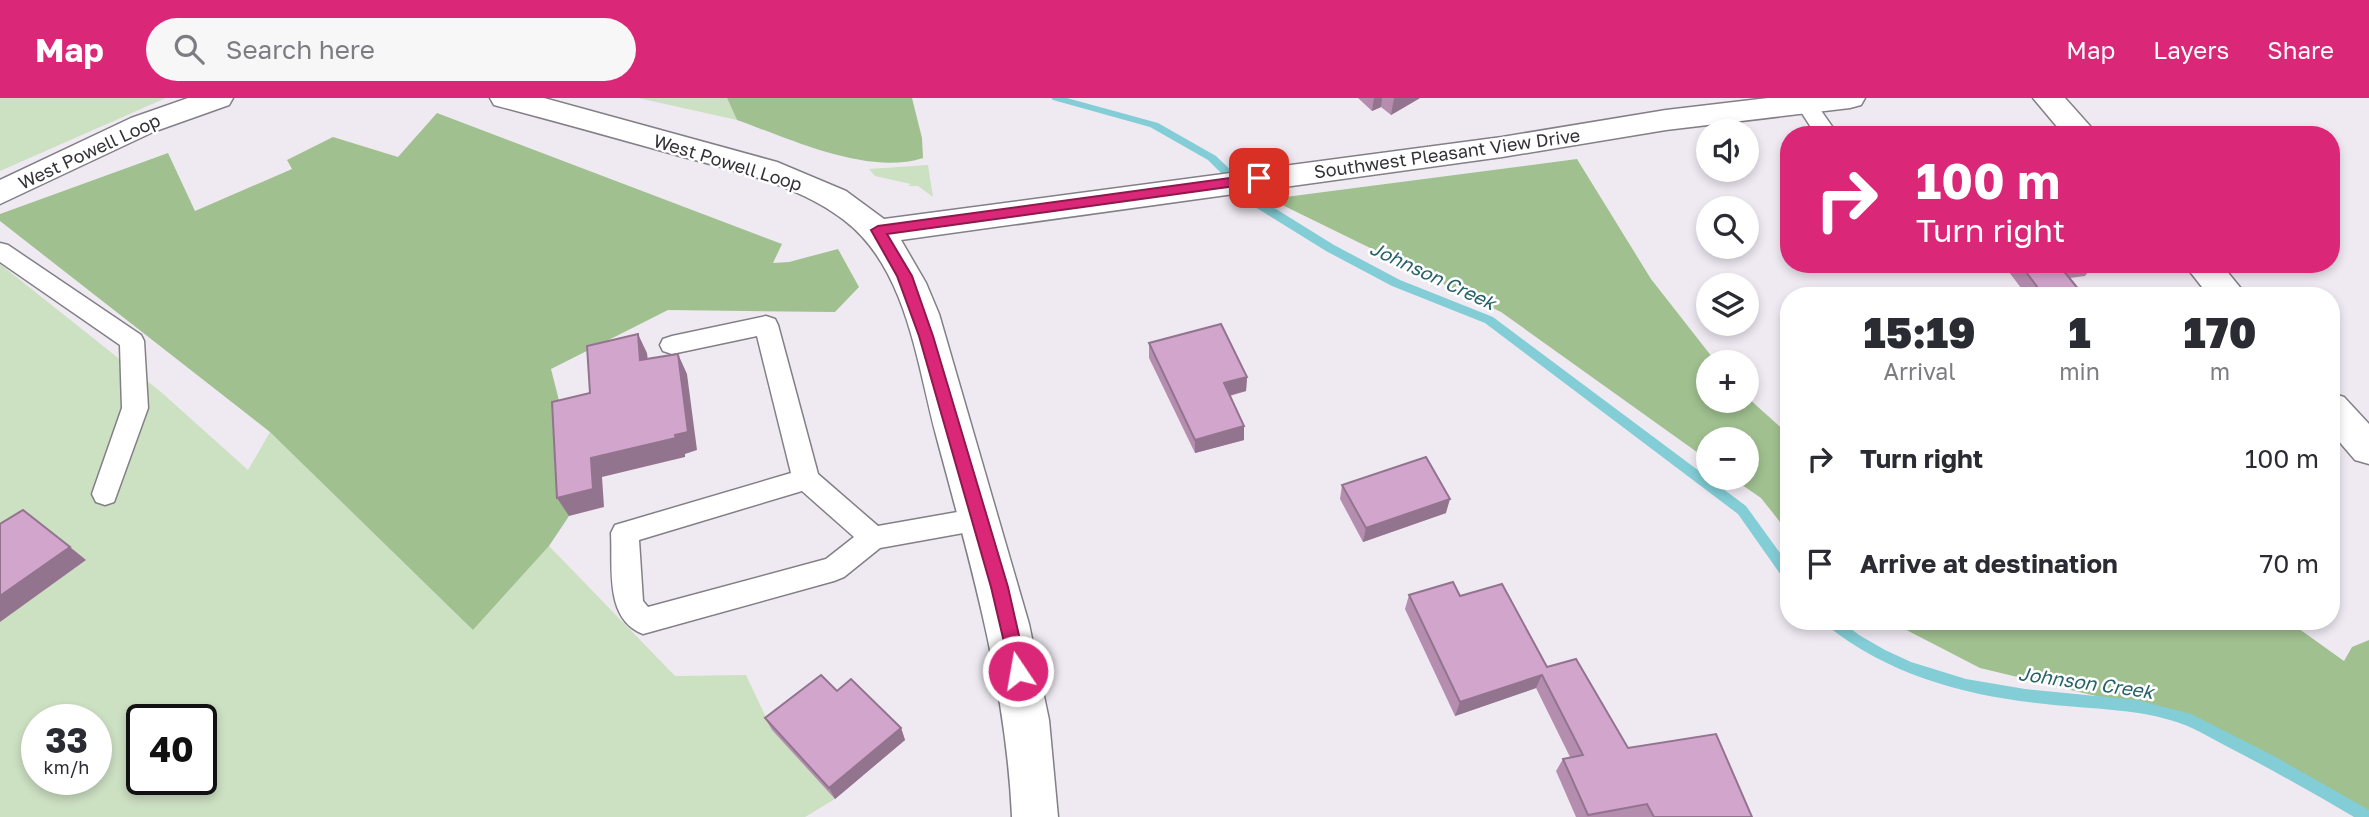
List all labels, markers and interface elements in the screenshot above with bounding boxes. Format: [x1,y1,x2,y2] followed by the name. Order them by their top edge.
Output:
[146,18,636,81] search box
[35,30,104,69] text: Map
[170,30,208,68] icon: search
[226,34,375,65] text: Search here
[2066,35,2115,64] text: Map
[2153,35,2229,64] text: Layers
[2267,35,2334,64] text: Share
[15,108,163,194] street label: West Powell Loop
[1696,119,1759,490] map controls
[1696,119,1759,182] button: sound
[1313,123,1581,183] street label: Southwest Pleasant View Drive
[651,129,805,195] street label: West Powell Loop
[1229,148,1289,208] pin
[1916,151,2060,210] text: 100 m
[1801,154,1892,245] icon: right
[1240,159,1278,197] icon: arrive
[1696,196,1759,259] button: search
[1916,211,2065,249] text: Turn right
[1366,236,1502,315] water label: Johnson Creek
[1696,273,1759,336] button: layers
[1864,307,1976,357] text: 15:19
[2068,307,2091,357] text: 1
[2183,307,2256,357] text: 170
[1696,350,1759,413] button: +
[1884,357,1956,385] text: Arrival
[2059,357,2100,385] text: min
[2210,357,2230,385] text: m
[1696,427,1759,490] button: −
[1801,440,1839,478] icon: right
[1860,443,1983,474] text: Turn right
[2245,443,2319,474] text: 100 m
[1801,545,1839,583] icon: arrive
[1860,548,2118,579] text: Arrive at destination
[2260,548,2319,579] text: 70 m
[981,634,1055,708] position arrow
[2017,661,2157,703] water label: Johnson Creek
[126,704,217,795] speed limit sign: 40
[45,719,88,761] text: 33
[44,756,89,778] text: km/h

